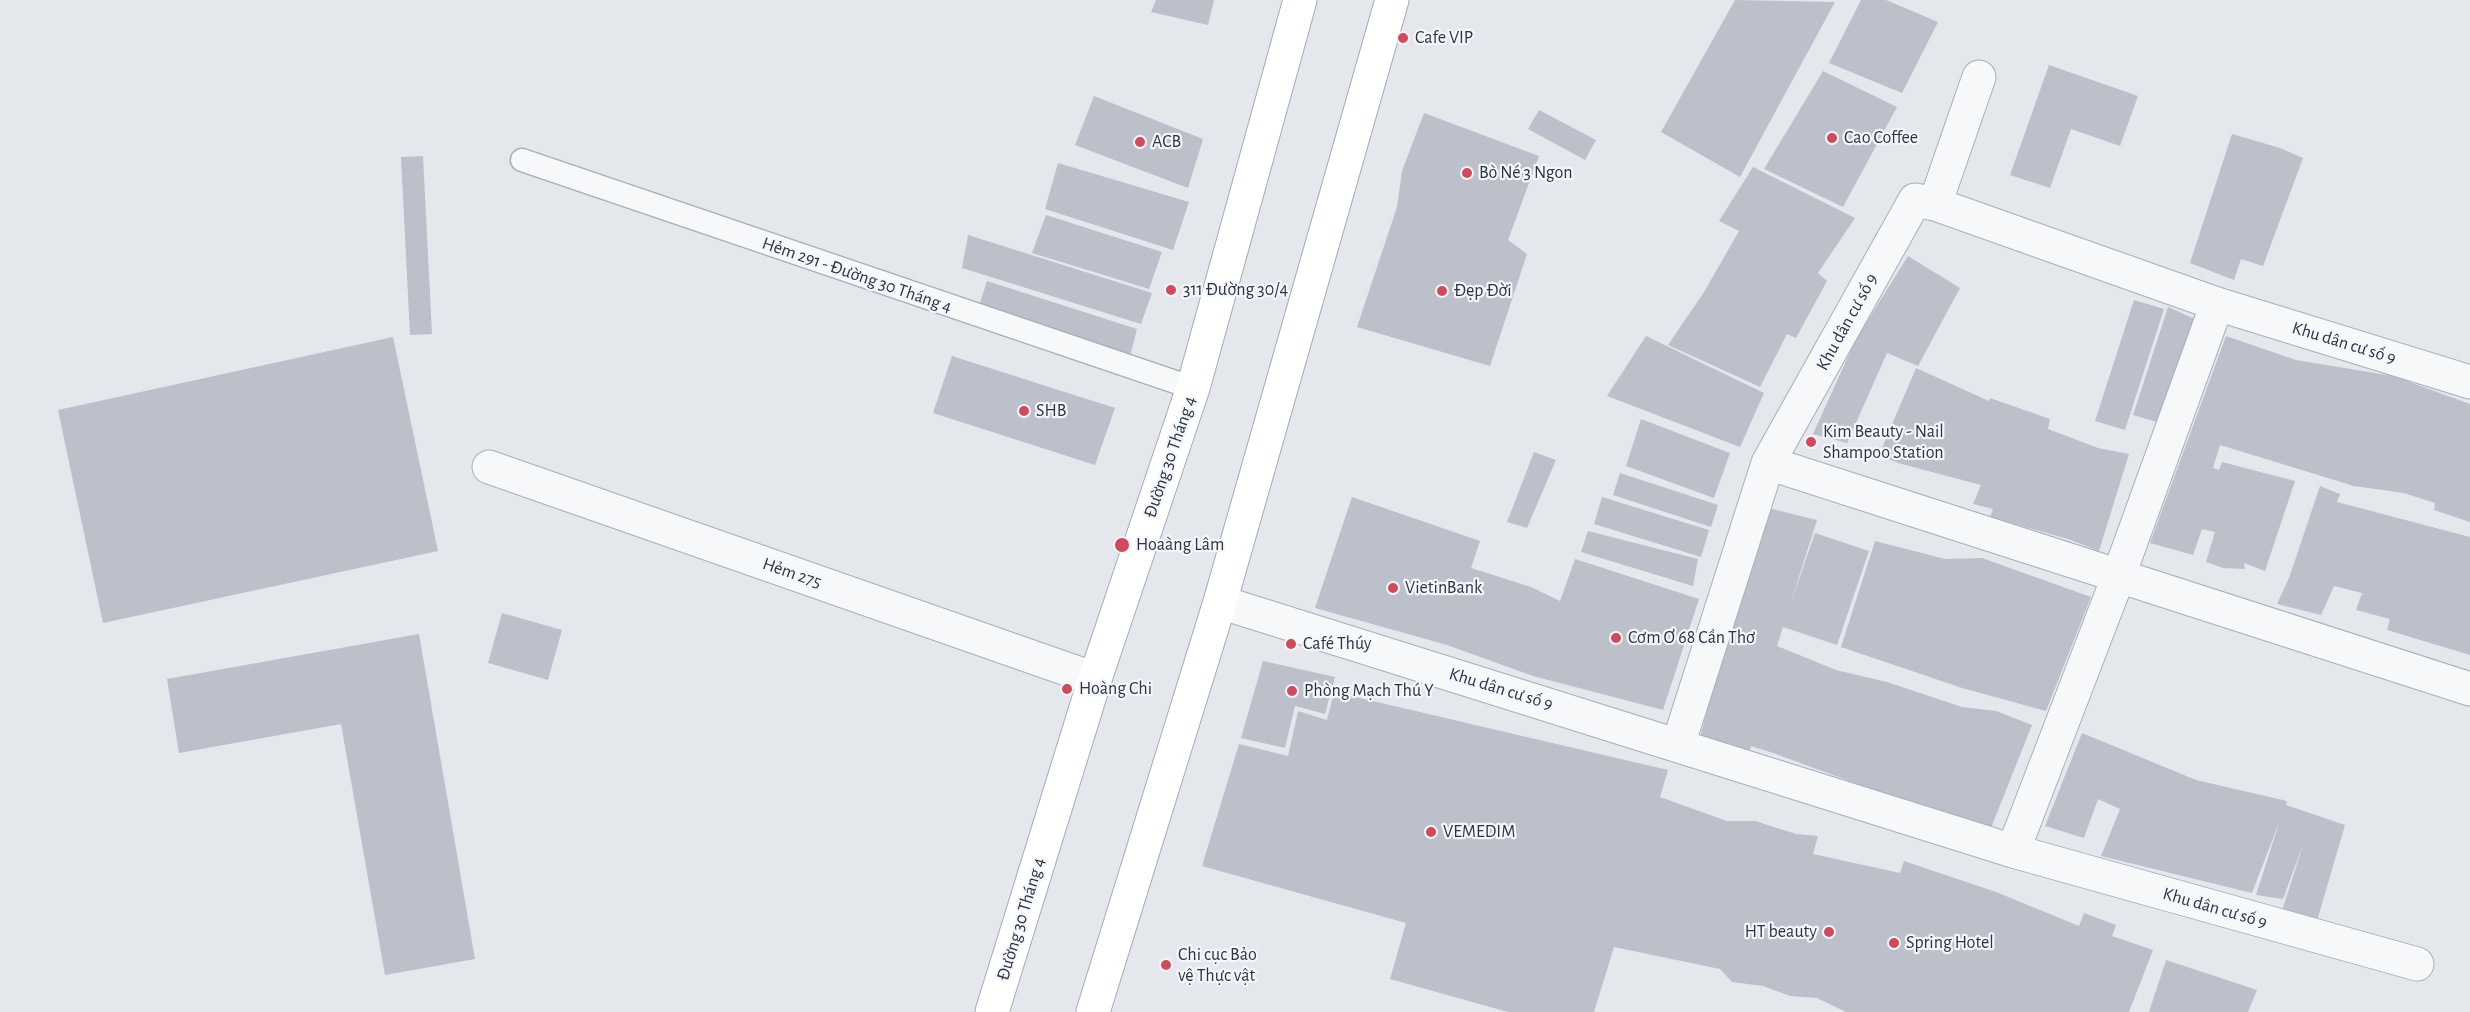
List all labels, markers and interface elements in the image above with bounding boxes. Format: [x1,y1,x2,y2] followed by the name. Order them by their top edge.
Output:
[1415,27,1473,49] place label: Cafe VIP
[1396,31,1410,45] marker: Cafe VIP
[1844,127,1918,149] place label: Cao Coffee
[1152,131,1181,153] place label: ACB
[1825,131,1839,145] marker: Cao Coffee
[1133,135,1147,149] marker: ACB
[1479,162,1572,184] place label: Bò Né 3 Ngon
[1460,166,1474,180] marker: Bò Né 3 Ngon
[759,232,955,318] street label: Hẻm 291 - Đường 30 Tháng 4
[1811,270,1883,374] street label: Khu dân cư số 9
[1183,279,1288,301] place label: 311 Đường 30/4
[1454,280,1512,302] place label: Đẹp Đời
[1164,283,1178,297] marker: 311 Đường 30/4
[1435,284,1449,298] marker: Đẹp Đời
[2289,317,2399,369] street label: Khu dân cư số 9
[1139,393,1201,521] street label: Đường 30 Tháng 4
[1036,400,1066,422] place label: SHB
[1017,404,1031,418] marker: SHB
[1823,421,1944,464] place label: Kim Beauty - Nail Shampoo Station
[1804,435,1818,449] marker: Kim Beauty - Nail Shampoo Station
[1136,534,1224,556] place label: Hoaàng Lâm
[1113,536,1131,554] marker: Hoaàng Lâm
[760,553,824,593] street label: Hẻm 275
[1405,577,1482,599] place label: VietinBank
[1386,581,1400,595] marker: VietinBank
[1628,627,1755,649] place label: Cơm Ơ 68 Cần Thơ
[1609,631,1623,645] marker: Cơm Ơ 68 Cần Thơ
[1303,633,1372,655] place label: Café Thúy
[1284,637,1298,651] marker: Café Thúy
[1446,663,1556,715] street label: Khu dân cư số 9
[1079,678,1152,700] place label: Hoàng Chi
[1304,680,1434,702] place label: Phòng Mạch Thú Y
[1060,682,1074,696] marker: Hoàng Chi
[1285,684,1299,698] marker: Phòng Mạch Thú Y
[1443,821,1515,843] place label: VEMEDIM
[1424,825,1438,839] marker: VEMEDIM
[992,855,1050,983] street label: Đường 30 Tháng 4
[2160,883,2270,933] street label: Khu dân cư số 9
[1745,921,1817,943] place label: HT beauty
[1822,925,1836,939] marker: HT beauty
[1906,932,1994,954] place label: Spring Hotel
[1887,936,1901,950] marker: Spring Hotel
[1178,944,1257,986] place label: Chi cục Bảo vệ Thực vật
[1159,958,1173,972] marker: Chi cục Bảo vệ Thực vật

